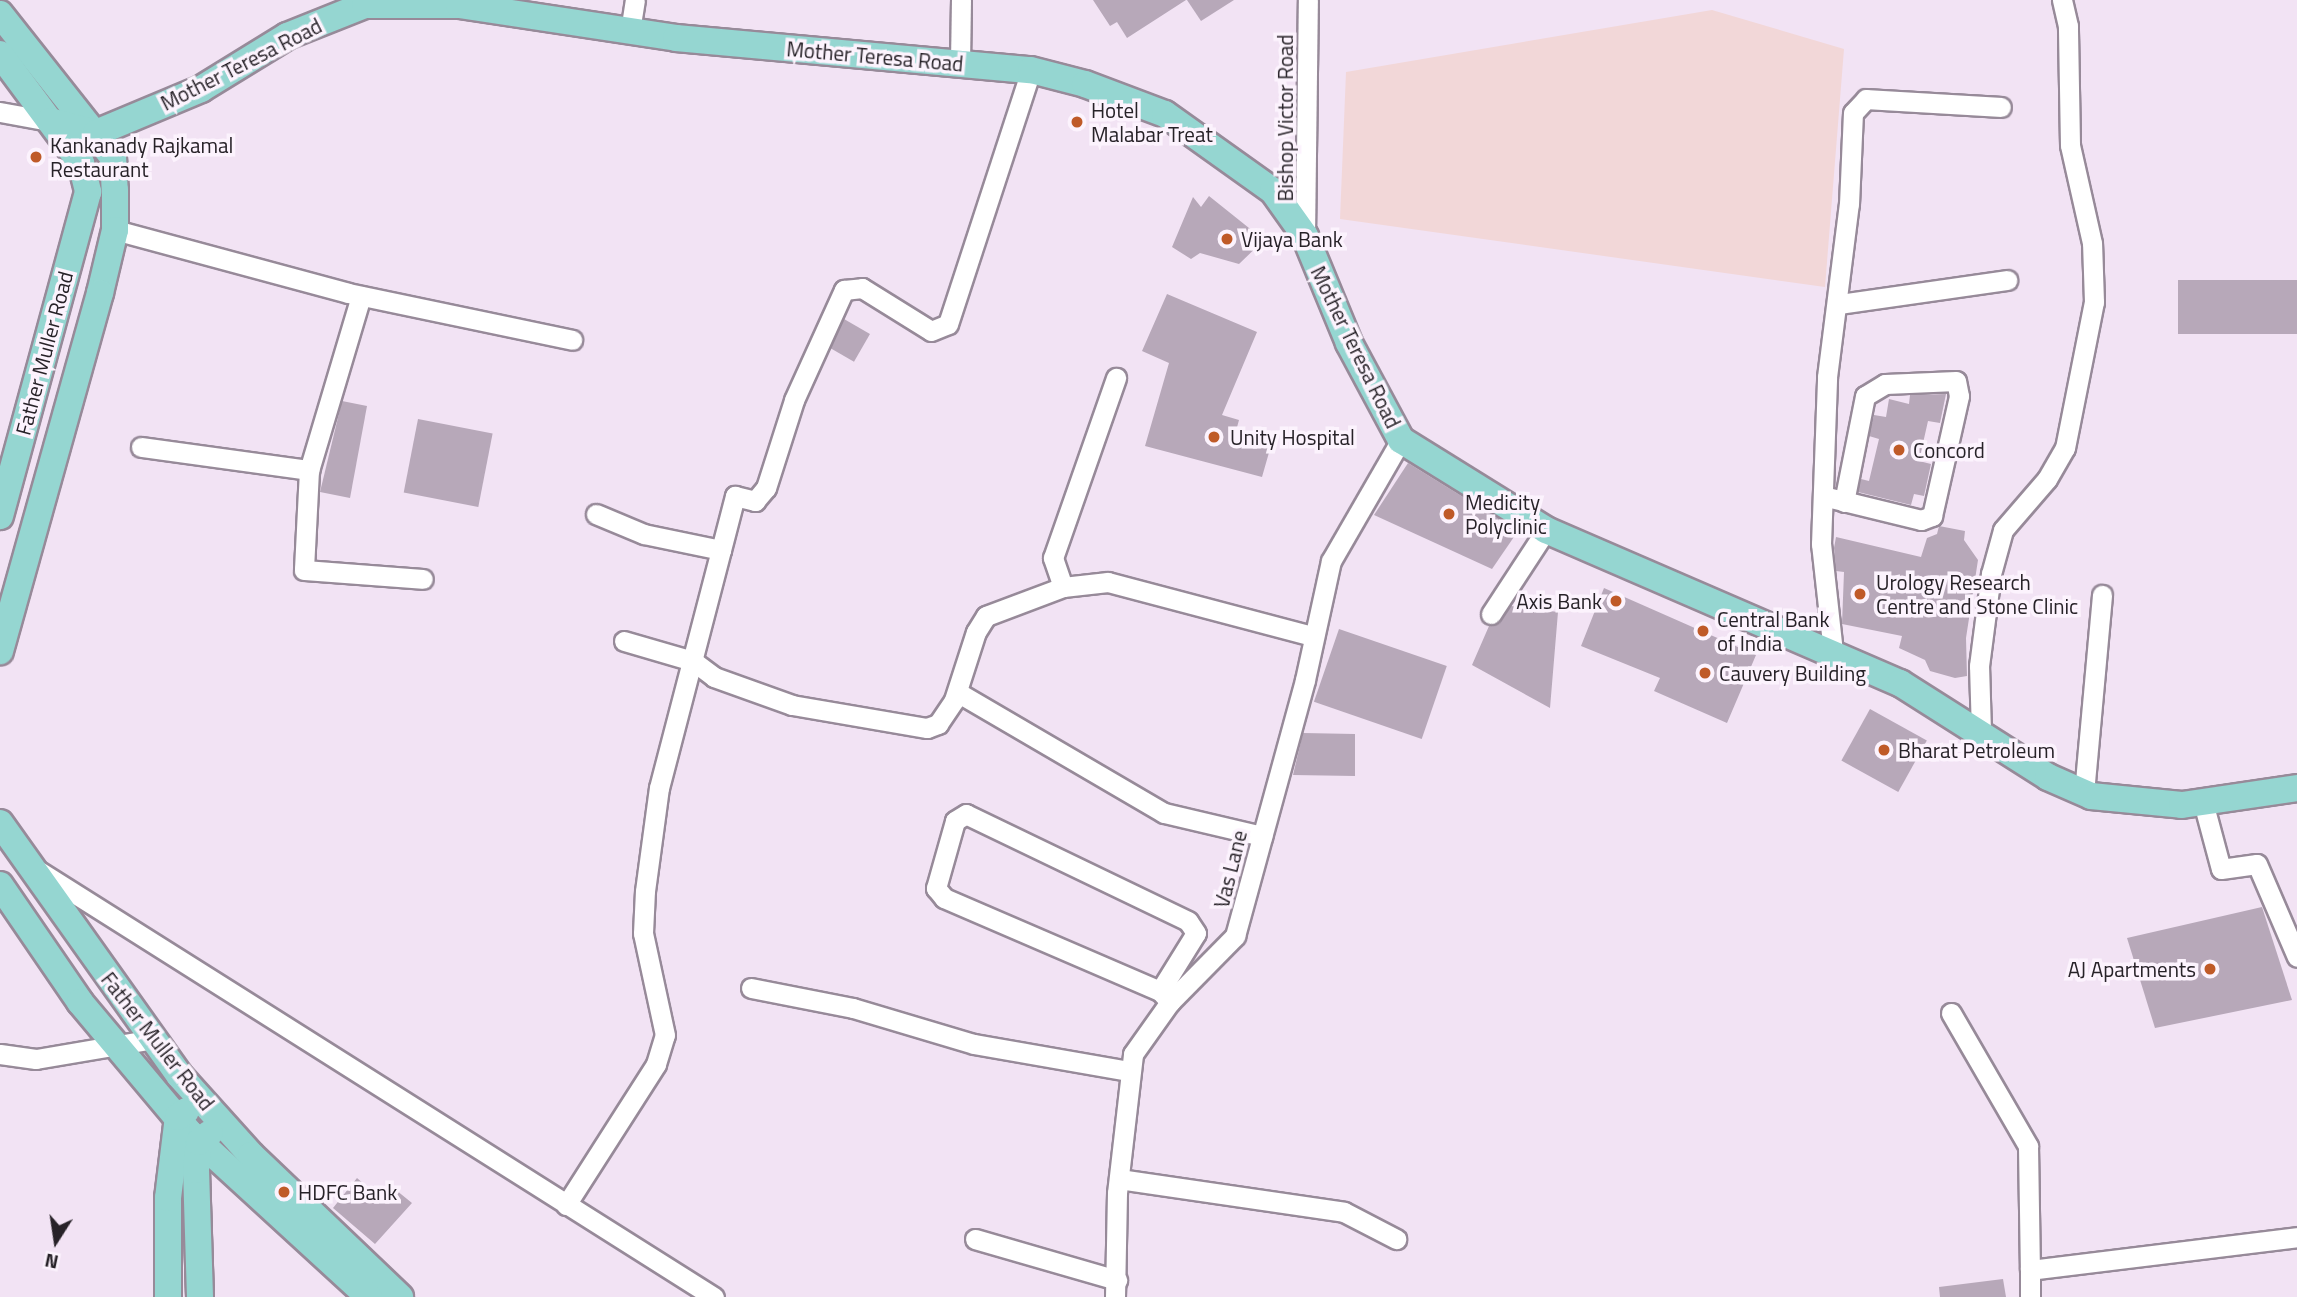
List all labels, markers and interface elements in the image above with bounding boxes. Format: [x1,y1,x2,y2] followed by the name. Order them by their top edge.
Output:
[156,12,326,116] street label: Mother Teresa Road
[1272,34,1298,202] street label: Bishop Victor Road
[786,36,964,76] street label: Mother Teresa Road
[1091,97,1213,147] place label: Hotel Malabar Treat
[1069,114,1085,130] marker: Hotel Malabar Treat
[50,132,233,182] place label: Kankanady Rajkamal Restaurant
[28,149,44,165] marker: Kankanady Rajkamal Restaurant
[1241,226,1343,252] place label: Vijaya Bank
[1219,231,1235,247] marker: Vijaya Bank
[1306,262,1406,432] street label: Mother Teresa Road
[10,268,78,438] street label: Father Muller Road
[1230,424,1355,450] place label: Unity Hospital
[1204,427,1224,447] marker: Unity Hospital
[1913,437,1985,463] place label: Concord
[1891,442,1907,458] marker: Concord
[1465,489,1547,539] place label: Medicity Polyclinic
[1439,504,1459,524] marker: Medicity Polyclinic
[1876,569,2078,619] place label: Urology Research Centre and Stone Clinic
[1850,584,1870,604] marker: Urology Research Centre and Stone Clinic
[1516,588,1602,614] place label: Axis Bank
[1608,593,1624,609] marker: Axis Bank
[1717,606,1829,656] place label: Central Bank of India
[1695,623,1711,639] marker: Central Bank of India
[1719,660,1866,686] place label: Cauvery Building
[1697,665,1713,681] marker: Cauvery Building
[1898,737,2055,763] place label: Bharat Petroleum
[1876,742,1892,758] marker: Bharat Petroleum
[1208,828,1252,910] street label: Vas Lane
[2068,956,2196,982] place label: AJ Apartments
[2202,961,2218,977] marker: AJ Apartments
[96,967,220,1115] street label: Father Muller Road
[298,1179,397,1205] place label: HDFC Bank
[276,1184,292,1200] marker: HDFC Bank
[21,1206,91,1276] north arrow
[42,1246,61,1278] text: N

